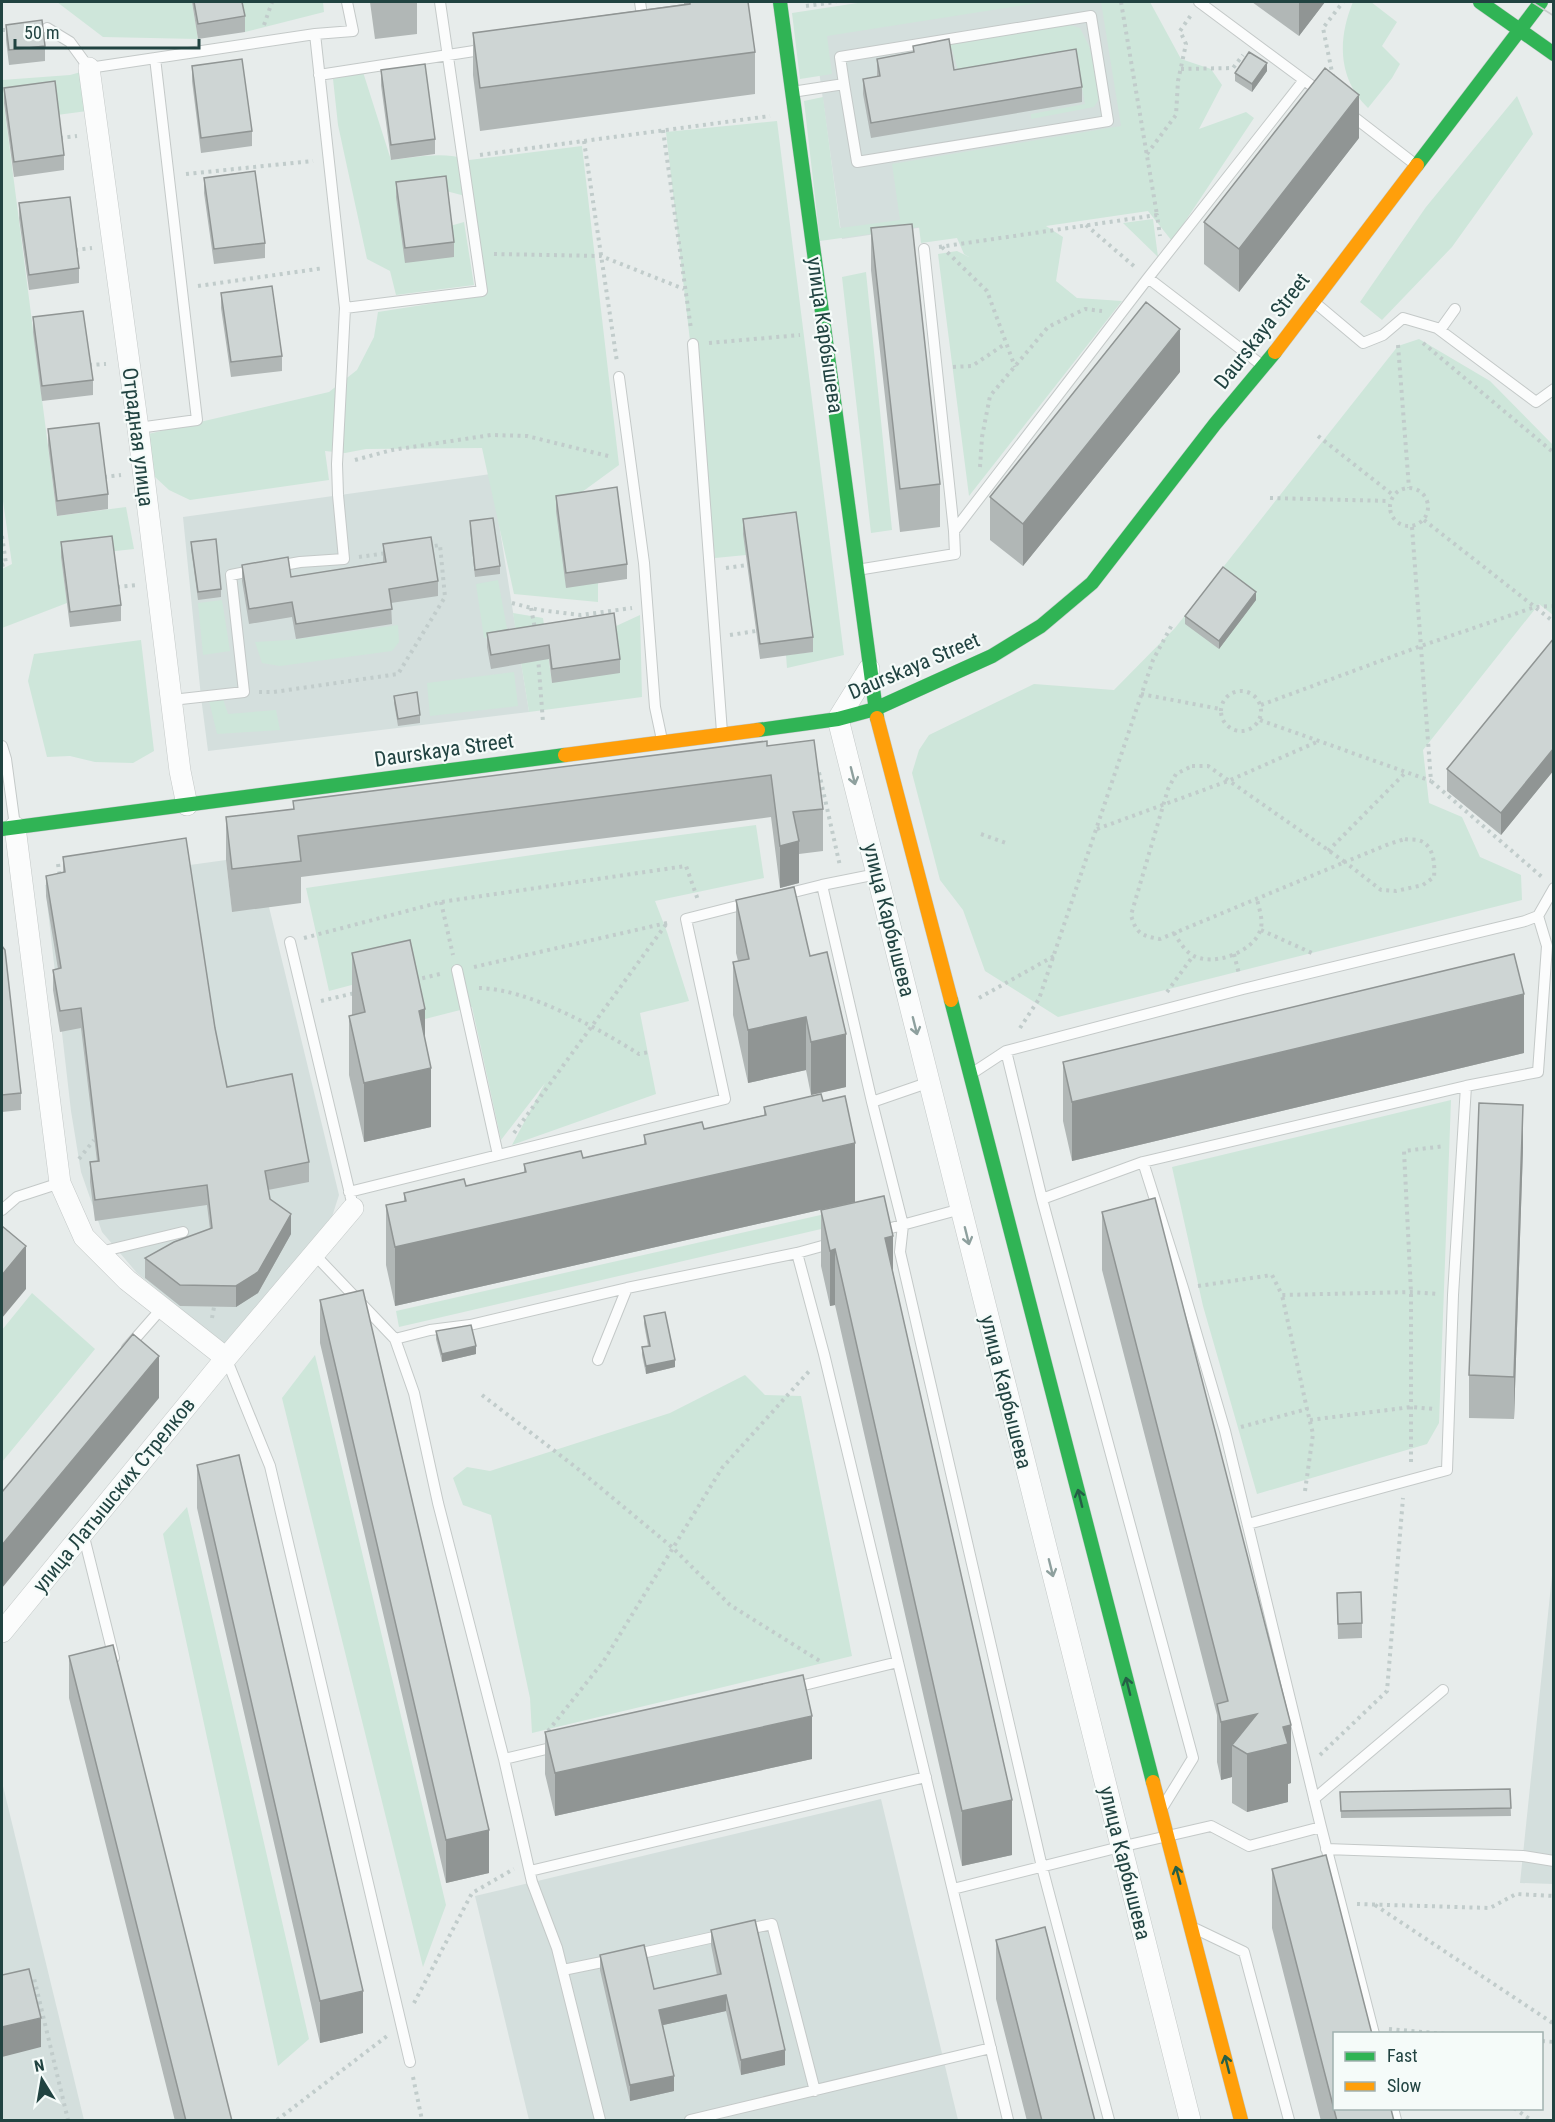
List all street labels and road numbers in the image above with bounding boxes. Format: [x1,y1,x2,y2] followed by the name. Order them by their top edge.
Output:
[802,255,848,415] street label: улица Карбышева
[1209,268,1315,394] street label: Daurskaya Street
[118,366,158,508] street label: Отрадная улица
[845,628,983,704] street label: Daurskaya Street
[373,728,515,772] street label: Daurskaya Street
[858,841,920,999] street label: улица Карбышева
[975,1313,1037,1471] street label: улица Карбышева
[28,1393,200,1597] street label: улица Латышских Стрелков
[1094,1784,1156,1942] street label: улица Карбышева

